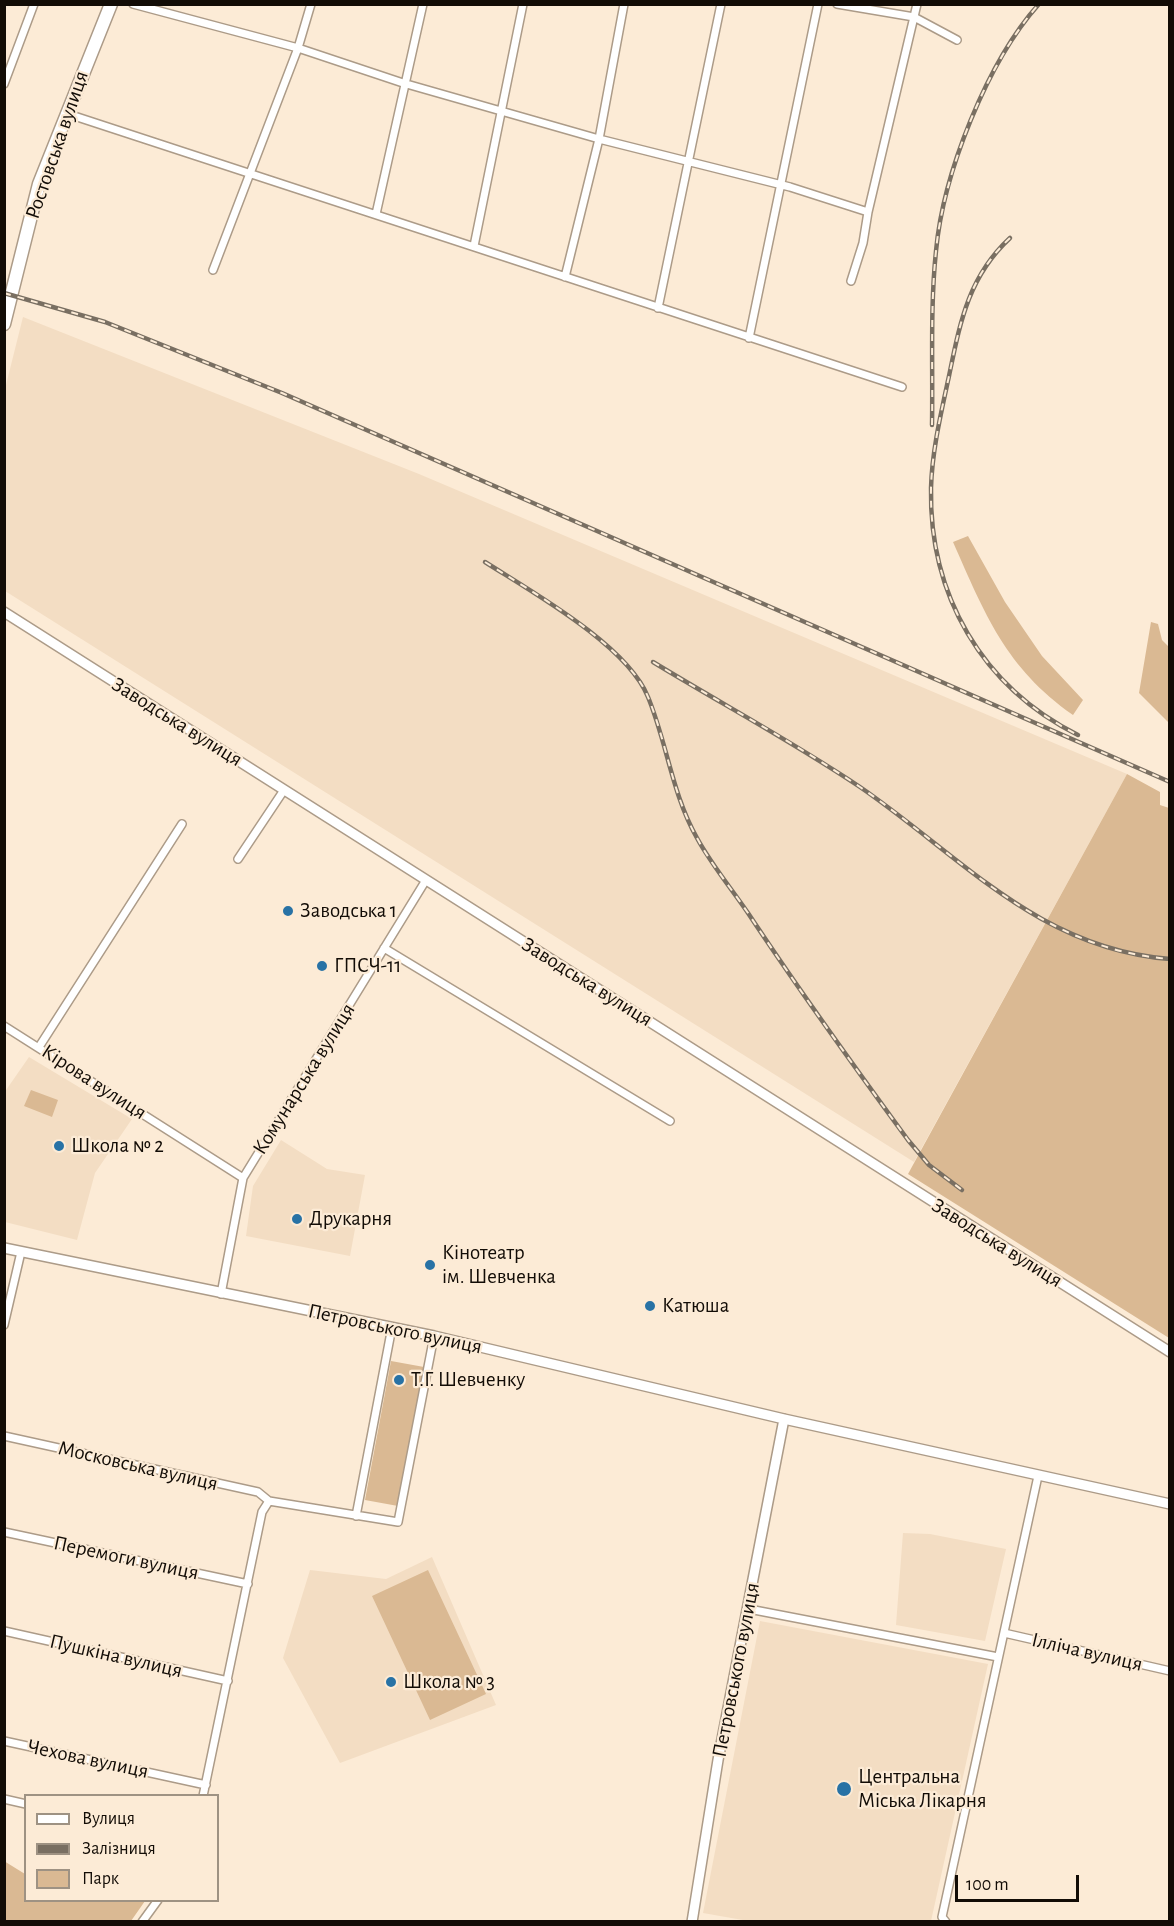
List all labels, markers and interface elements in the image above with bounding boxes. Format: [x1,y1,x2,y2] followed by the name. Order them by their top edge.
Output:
[20,68,94,222] street label: Ростовська вулиця
[107,672,247,772] street label: Заводська вулиця
[300,898,397,924] place label: Заводська 1
[281,904,295,918] marker: Заводська 1
[517,932,657,1032] street label: Заводська вулиця
[334,953,401,979] place label: ГПСЧ-11
[315,959,329,973] marker: ГПСЧ-11
[247,999,361,1159] street label: Комунарська вулиця
[37,1039,151,1125] street label: Кірова вулиця
[71,1133,164,1159] place label: Школа № 2
[52,1139,66,1153] marker: Школа № 2
[927,1193,1067,1293] street label: Заводська вулиця
[309,1206,392,1232] place label: Друкарня
[290,1212,304,1226] marker: Друкарня
[442,1240,556,1290] place label: Кінотеатр ім. Шевченка
[423,1258,437,1272] marker: Кінотеатр ім. Шевченка
[662,1293,729,1319] place label: Катюша
[306,1298,484,1360] street label: Петровського вулиця
[643,1299,657,1313] marker: Катюша
[411,1367,525,1393] place label: Т.Г. Шевченку
[392,1373,406,1387] marker: Т.Г. Шевченку
[56,1435,220,1497] street label: Московська вулиця
[51,1530,201,1586] street label: Перемоги вулиця
[707,1580,765,1760] street label: Петровського вулиця
[1029,1627,1145,1677] street label: Ілліча вулиця
[47,1628,185,1684] street label: Пушкіна вулиця
[403,1669,495,1695] place label: Школа № 3
[384,1675,398,1689] marker: Школа № 3
[25,1734,151,1784] street label: Чехова вулиця
[858,1764,987,1814] place label: Центральна Міська Лікарня
[835,1780,853,1798] marker: Центральна Міська Лікарня
[24,1794,219,1902] legend
[82,1810,135,1828] text: Вулиця
[82,1840,156,1858] text: Залізниця
[958,1863,1082,1901] scale bar
[82,1870,119,1888] text: Парк
[966,1876,1009,1894] text: 100 m

